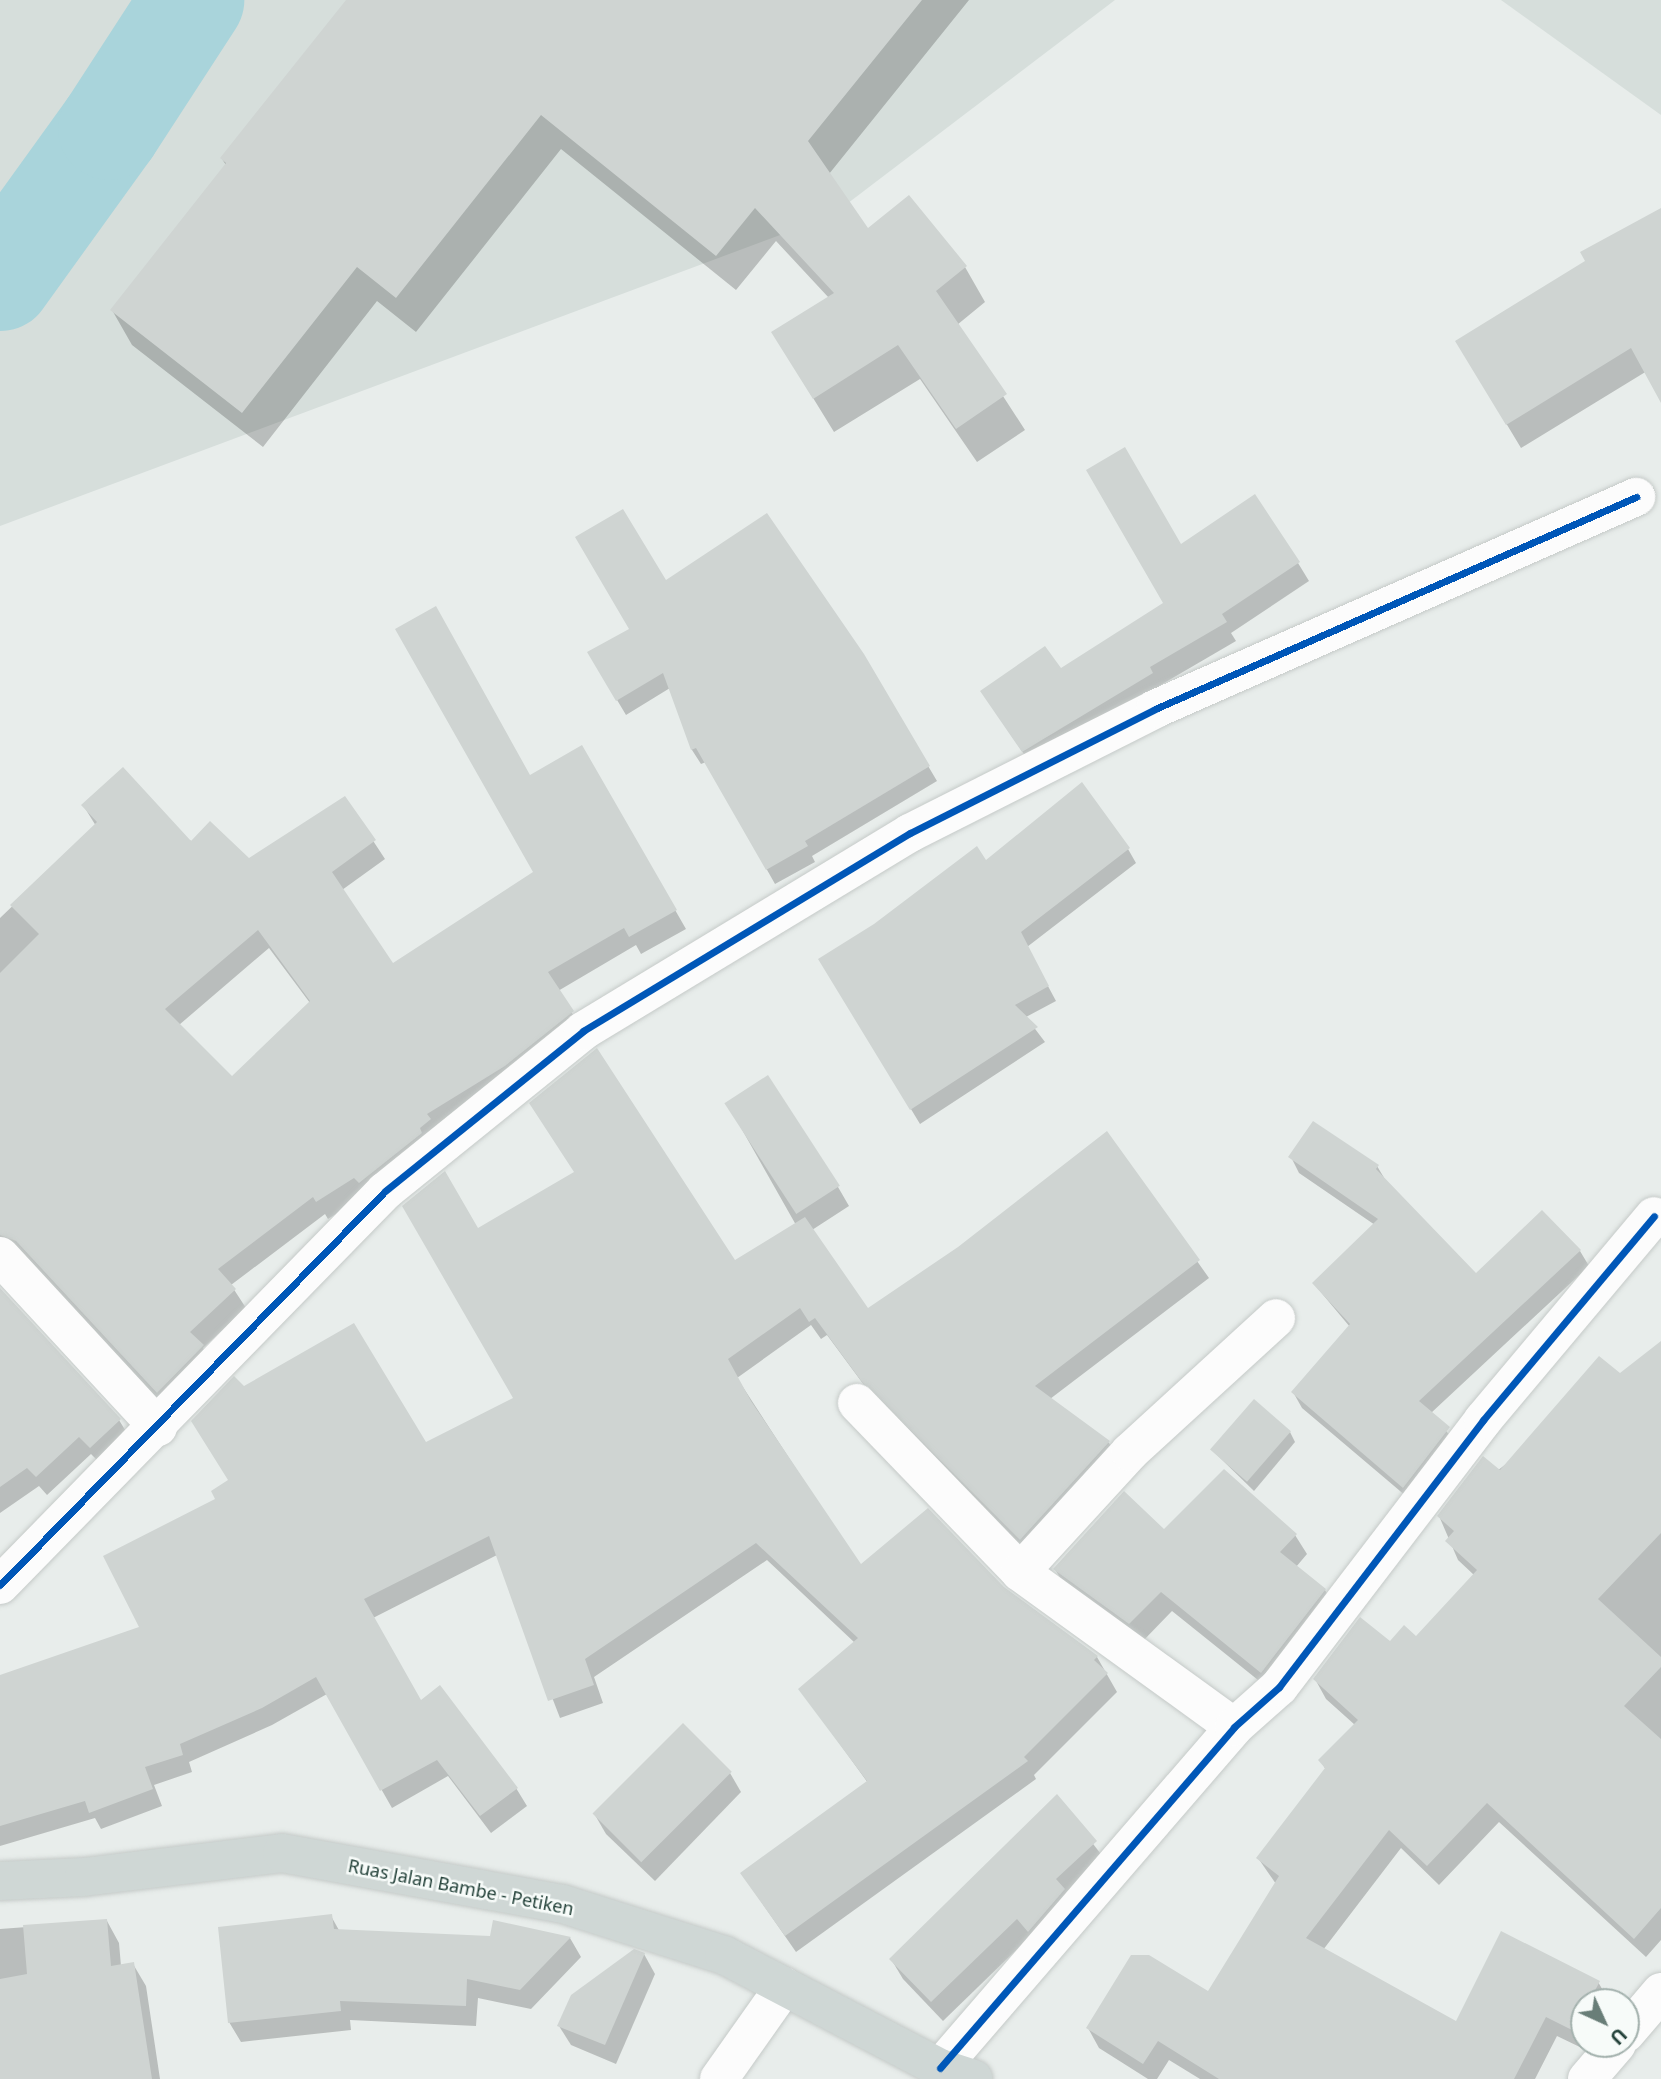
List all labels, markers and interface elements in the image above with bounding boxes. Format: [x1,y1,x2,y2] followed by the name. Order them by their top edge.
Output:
[346,1855,576,1919] street label: Ruas Jalan Bambe - Petiken
[1570,1988,1640,2058] north arrow
[1604,2022,1633,2051] text: U

